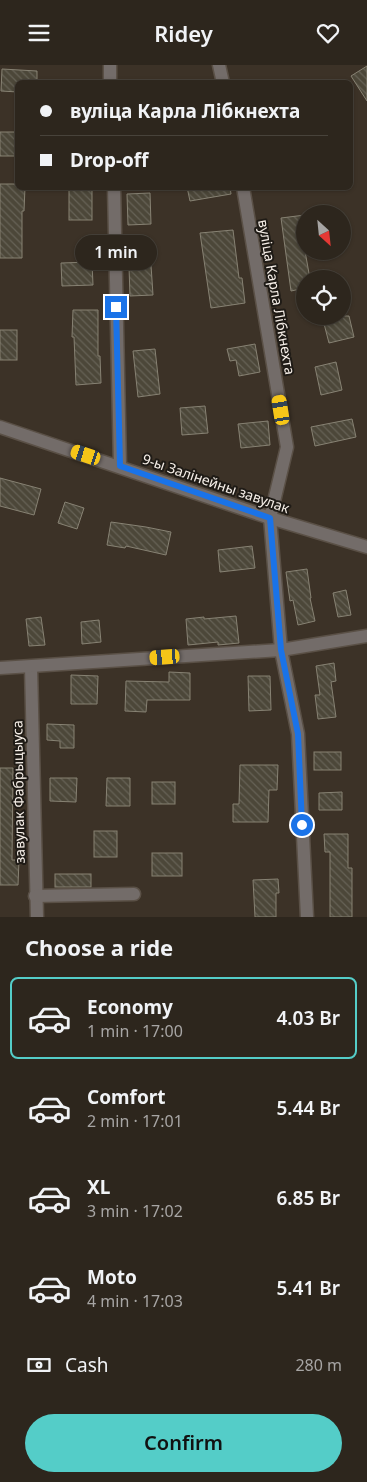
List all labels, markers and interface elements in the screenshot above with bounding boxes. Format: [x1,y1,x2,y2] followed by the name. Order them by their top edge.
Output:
[154,18,213,48] text: Ridey
[25,19,53,47] icon: menu
[314,19,342,47] icon: heart
[70,98,300,124] text: вуліца Карла Лібкнехта
[70,147,149,173] text: Drop-off
[296,205,351,260] north arrow
[296,205,351,325] map controls
[254,218,300,376] street label: вуліца Карла Лібкнехта
[75,235,157,269] callout: 1 min
[94,241,138,263] text: 1 min
[296,270,351,325] button: locate
[105,296,127,318] route end
[271,394,290,426] car
[69,443,102,467] car
[140,449,293,517] street label: 9-ы Залінейны завулак
[149,648,180,666] car
[7,720,29,864] street label: завулак Фабрыцыуса
[291,814,313,836] route start
[25,932,173,962] text: Choose a ride
[87,994,173,1020] text: Economy
[27,996,72,1041] icon: car
[276,1005,340,1031] text: 4.03 Br
[87,1020,183,1042] text: 1 min · 17:00
[87,1084,166,1110] text: Comfort
[27,1086,72,1131] icon: car
[276,1095,340,1121] text: 5.44 Br
[87,1110,183,1132] text: 2 min · 17:01
[87,1174,110,1200] text: XL
[27,1176,72,1221] icon: car
[276,1185,340,1211] text: 6.85 Br
[87,1200,183,1222] text: 3 min · 17:02
[87,1264,137,1290] text: Moto
[27,1266,72,1311] icon: car
[276,1275,340,1301] text: 5.41 Br
[87,1290,183,1312] text: 4 min · 17:03
[25,1351,53,1379] icon: cash
[65,1352,109,1378] text: Cash
[295,1354,342,1376] text: 280 m
[25,1414,342,1472] button: Confirm

